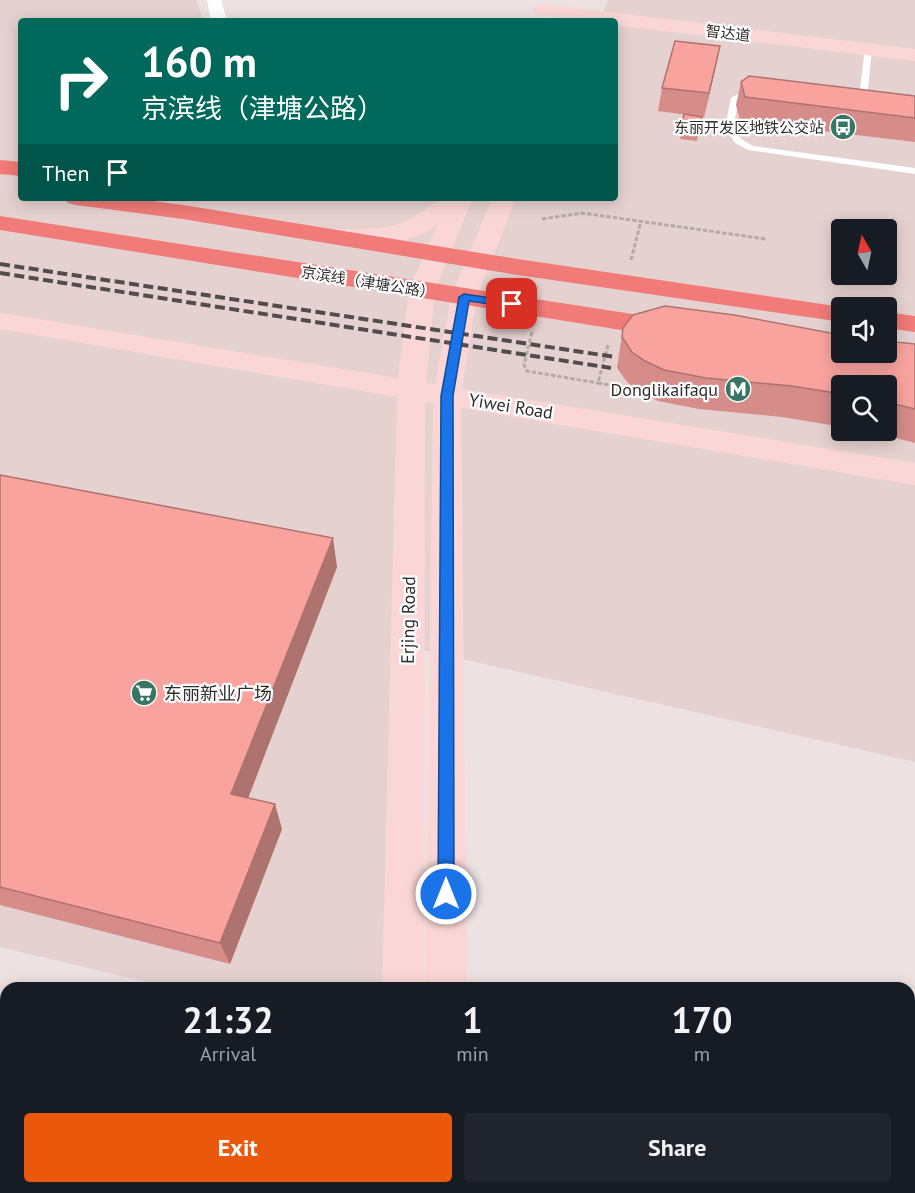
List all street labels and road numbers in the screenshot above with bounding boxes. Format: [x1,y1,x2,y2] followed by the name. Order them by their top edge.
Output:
[705,21,751,45] street label: 智达道
[300,262,436,302] street label: 京滨线（津塘公路）
[467,388,555,424] street label: Yiwei Road
[396,576,420,664] street label: Erjing Road

